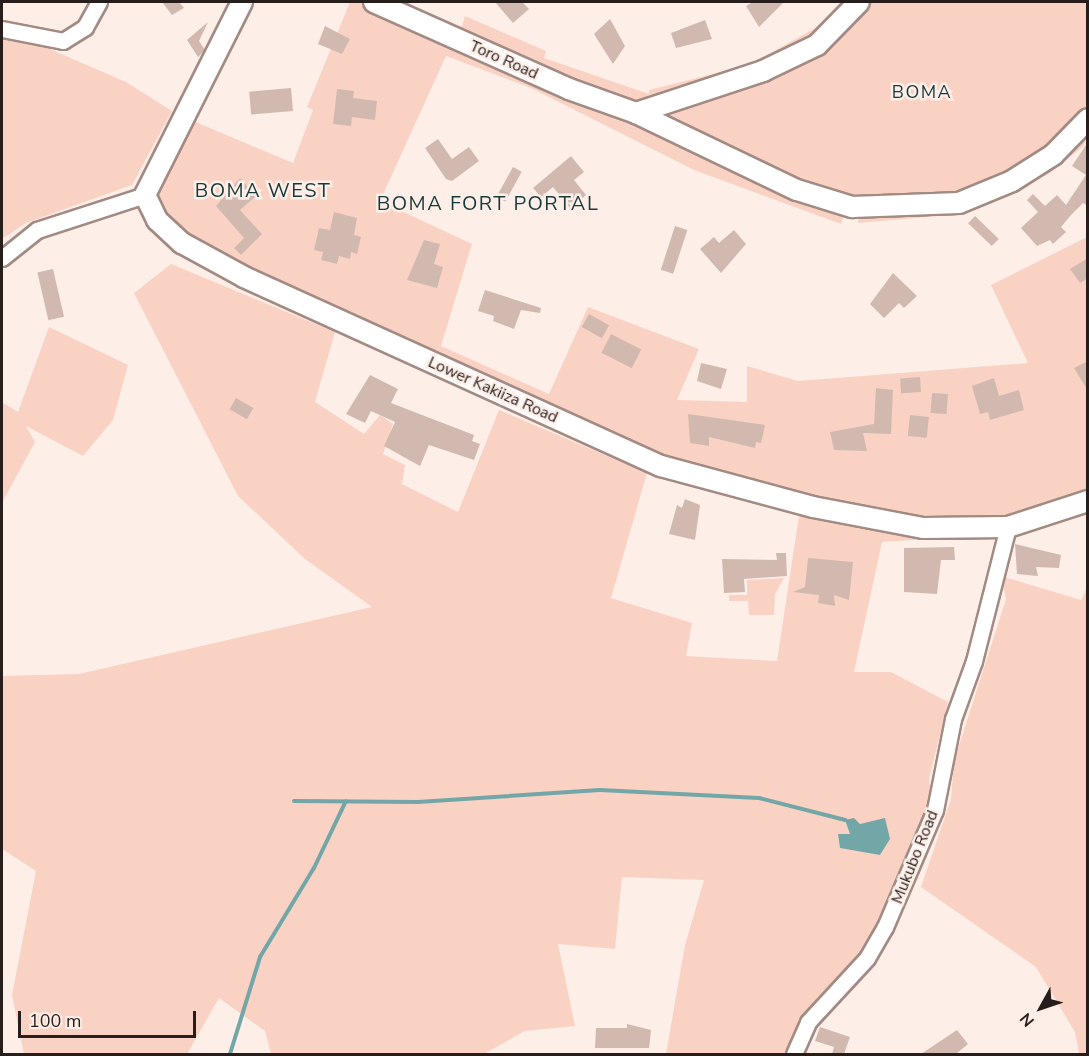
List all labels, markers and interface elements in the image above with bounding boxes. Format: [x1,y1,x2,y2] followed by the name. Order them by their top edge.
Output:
[467,36,541,84] street label: Toro Road
[892,81,952,103] district label: BOMA
[195,178,331,202] district label: BOMA WEST
[377,191,599,215] district label: BOMA FORT PORTAL
[425,353,561,427] street label: Lower Kakiiza Road
[888,807,942,907] street label: Mukubo Road
[1011,978,1071,1038] north arrow
[21,999,200,1037] scale bar
[1015,1008,1039,1031] text: N
[29,1009,81,1033] text: 100 m

